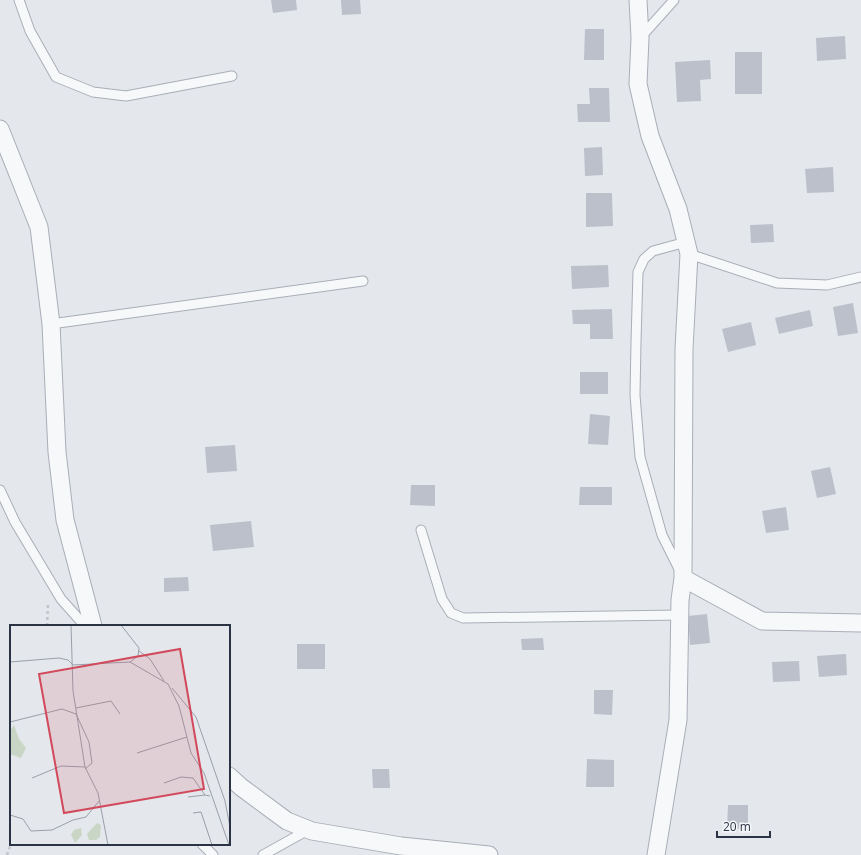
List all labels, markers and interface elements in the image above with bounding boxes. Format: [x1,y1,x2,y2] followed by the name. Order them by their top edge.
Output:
[10,625,230,845] inset map
[717,813,770,839] scale bar
[723,818,751,835] text: 20 m

